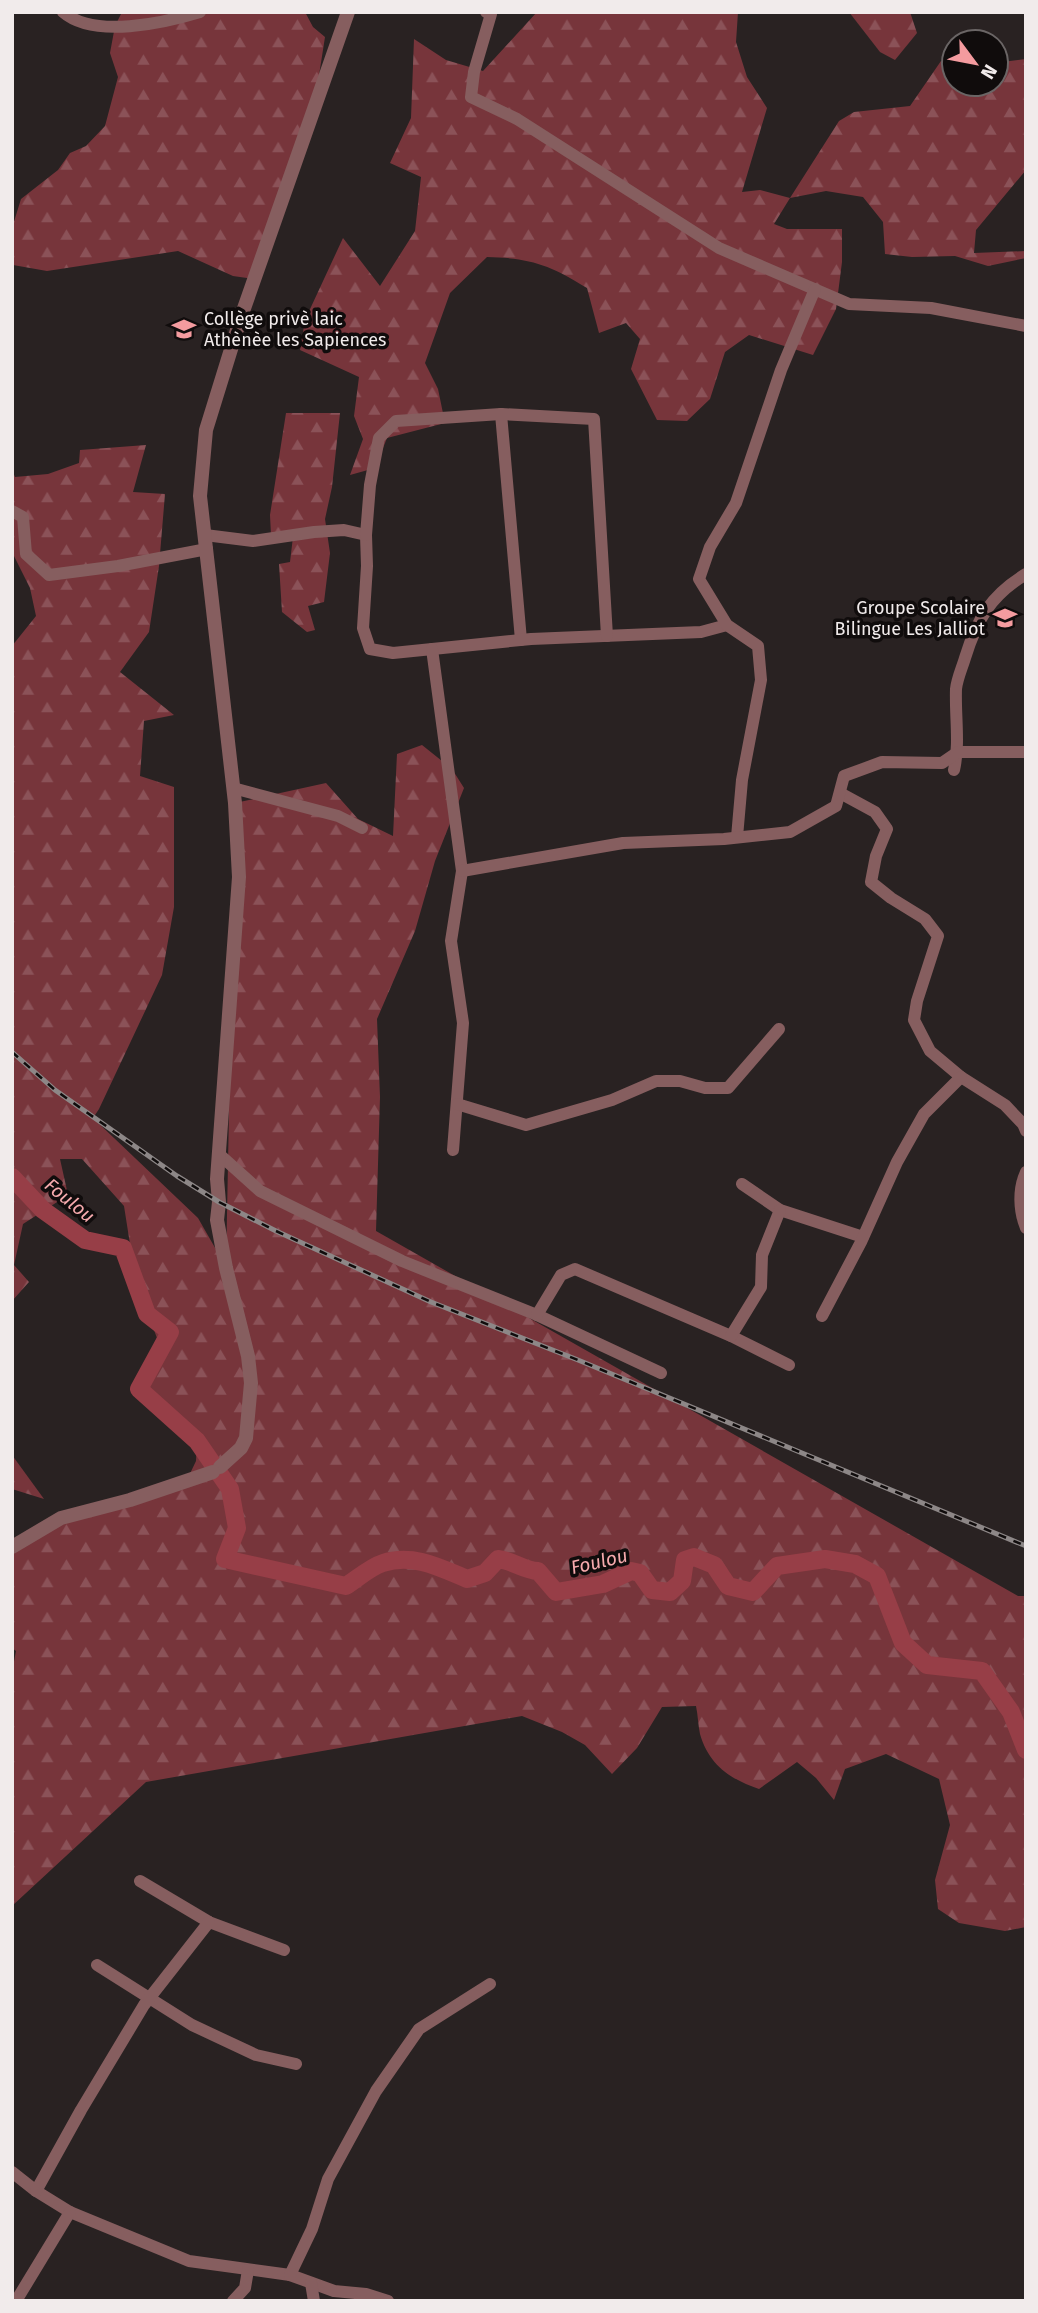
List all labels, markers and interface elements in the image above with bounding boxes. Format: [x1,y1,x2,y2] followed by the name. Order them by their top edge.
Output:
[940,28,1010,98] north arrow
[976,60,1002,83] text: N
[204,308,386,351] place label: Collège privè laic Athènèe les Sapiences
[170,315,198,343] school or university icon: Collège privè laic Athènèe les Sapiences
[835,597,986,640] place label: Groupe Scolaire Bilingue Les Jalliot
[991,604,1019,632] school or university icon: Groupe Scolaire Bilingue Les Jalliot
[40,1173,99,1228] water label: Foulou
[568,1544,630,1579] water label: Foulou

